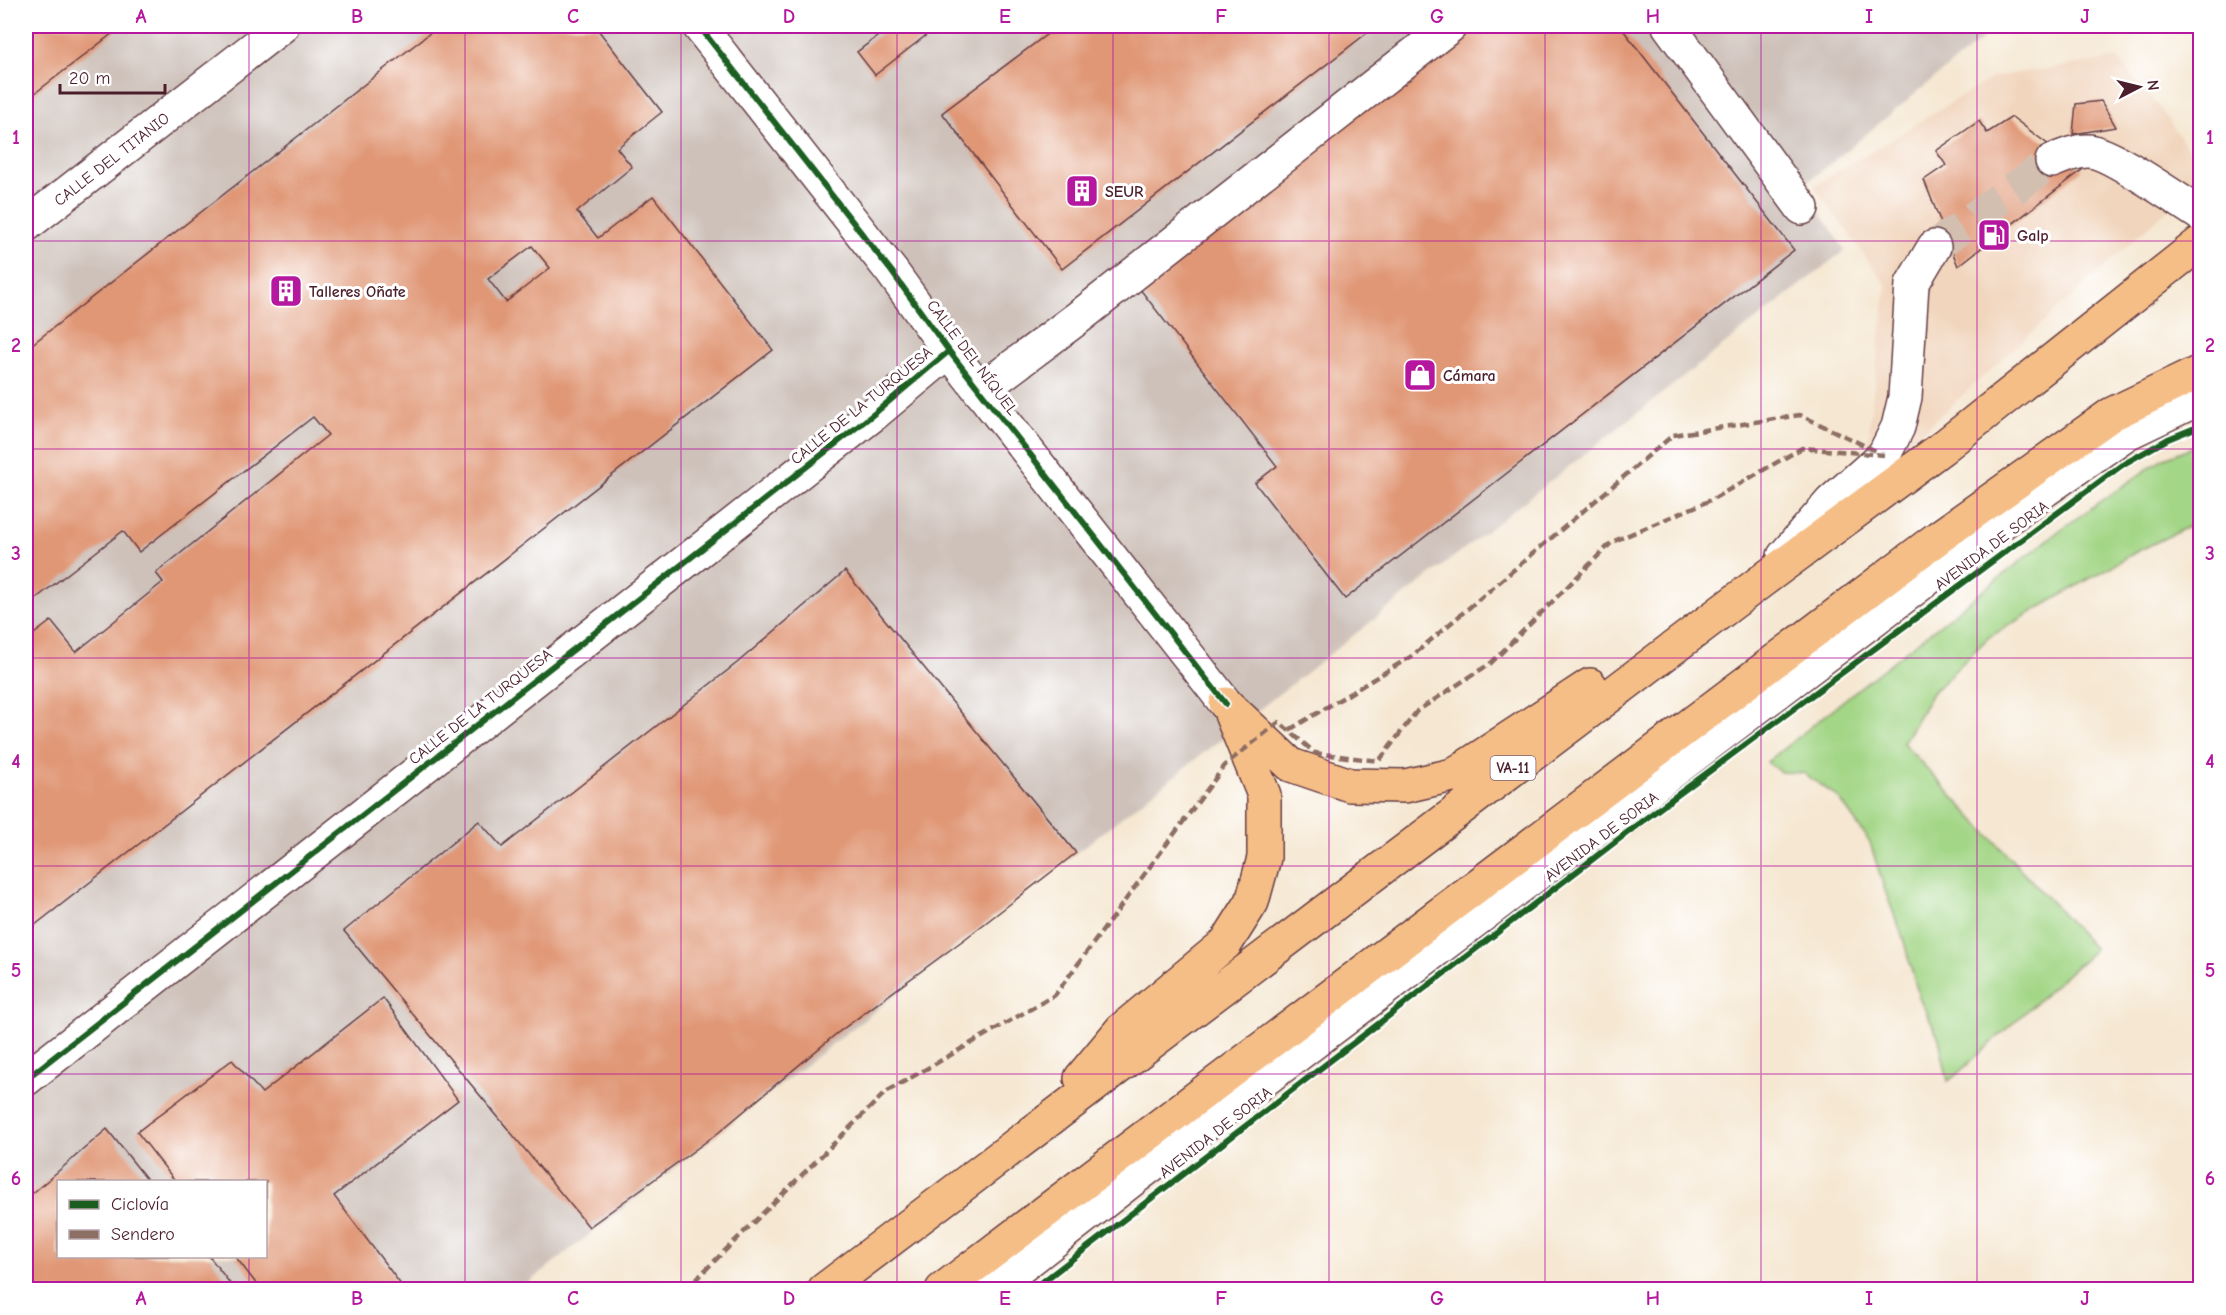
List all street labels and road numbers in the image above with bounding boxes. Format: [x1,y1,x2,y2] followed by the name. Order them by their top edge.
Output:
[51,109,173,210] street label: CALLE DEL TITANIO
[923,296,1022,419] street label: CALLE DEL NÍQUEL
[787,343,936,468] street label: CALLE DE LA TURQUESA
[1931,497,2052,594] street label: AVENIDA DE SORIA
[405,645,556,768] street label: CALLE DE LA TURQUESA
[1490,756,1536,780] road number: VA-11
[1541,788,1662,885] street label: AVENIDA DE SORIA
[1156,1083,1275,1182] street label: AVENIDA DE SORIA

